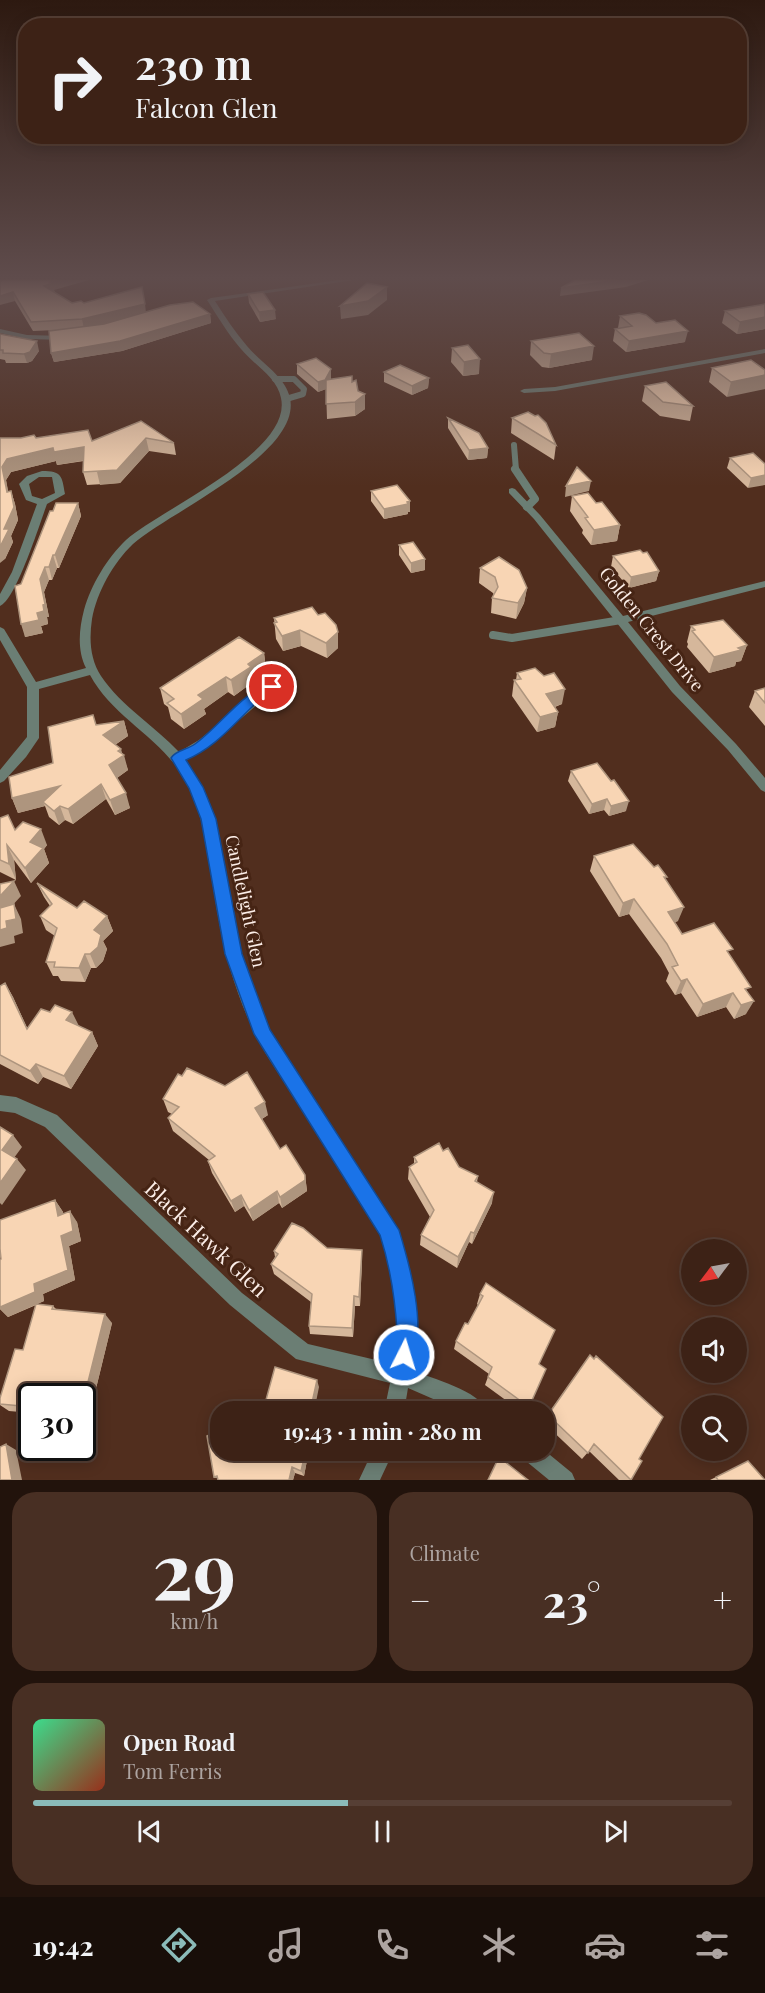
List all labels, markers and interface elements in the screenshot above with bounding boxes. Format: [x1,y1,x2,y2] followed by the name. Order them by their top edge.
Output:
[135,35,252,91] text: 230 m
[36,42,114,120] icon: right
[135,89,278,125] text: Falcon Glen
[594,562,710,696] street label: Golden Crest Drive
[246,661,297,712] pin
[255,670,288,703] icon: arrive
[220,832,272,970] street label: Candlelight Glen
[140,1174,275,1302] street label: Black Hawk Glen
[681,1239,747,1305] north arrow
[681,1239,747,1461] map controls
[681,1317,747,1383] button: sound
[372,1323,436,1387] position arrow
[18,1383,96,1461] speed limit sign: 30
[681,1395,747,1461] button: search
[283,1416,482,1446] text: 19:43 · 1 min · 280 m
[152,1516,236,1620] text: 29
[410,1539,480,1566] text: Climate
[543,1569,601,1629] text: 23°
[410,1577,431,1621] text: −
[713,1577,732,1621] text: +
[170,1607,218,1634] text: km/h
[123,1727,235,1757] text: Open Road
[123,1757,222,1784] text: Tom Ferris
[133,1815,166,1848] icon: previous
[366,1815,399,1848] icon: pause
[599,1815,632,1848] icon: next
[158,1924,200,1966] icon: directions
[265,1924,307,1966] icon: music
[371,1924,413,1966] icon: phone
[478,1924,520,1966] icon: climate
[584,1924,626,1966] icon: car
[691,1924,733,1966] icon: filters
[32,1927,94,1963] text: 19:42

